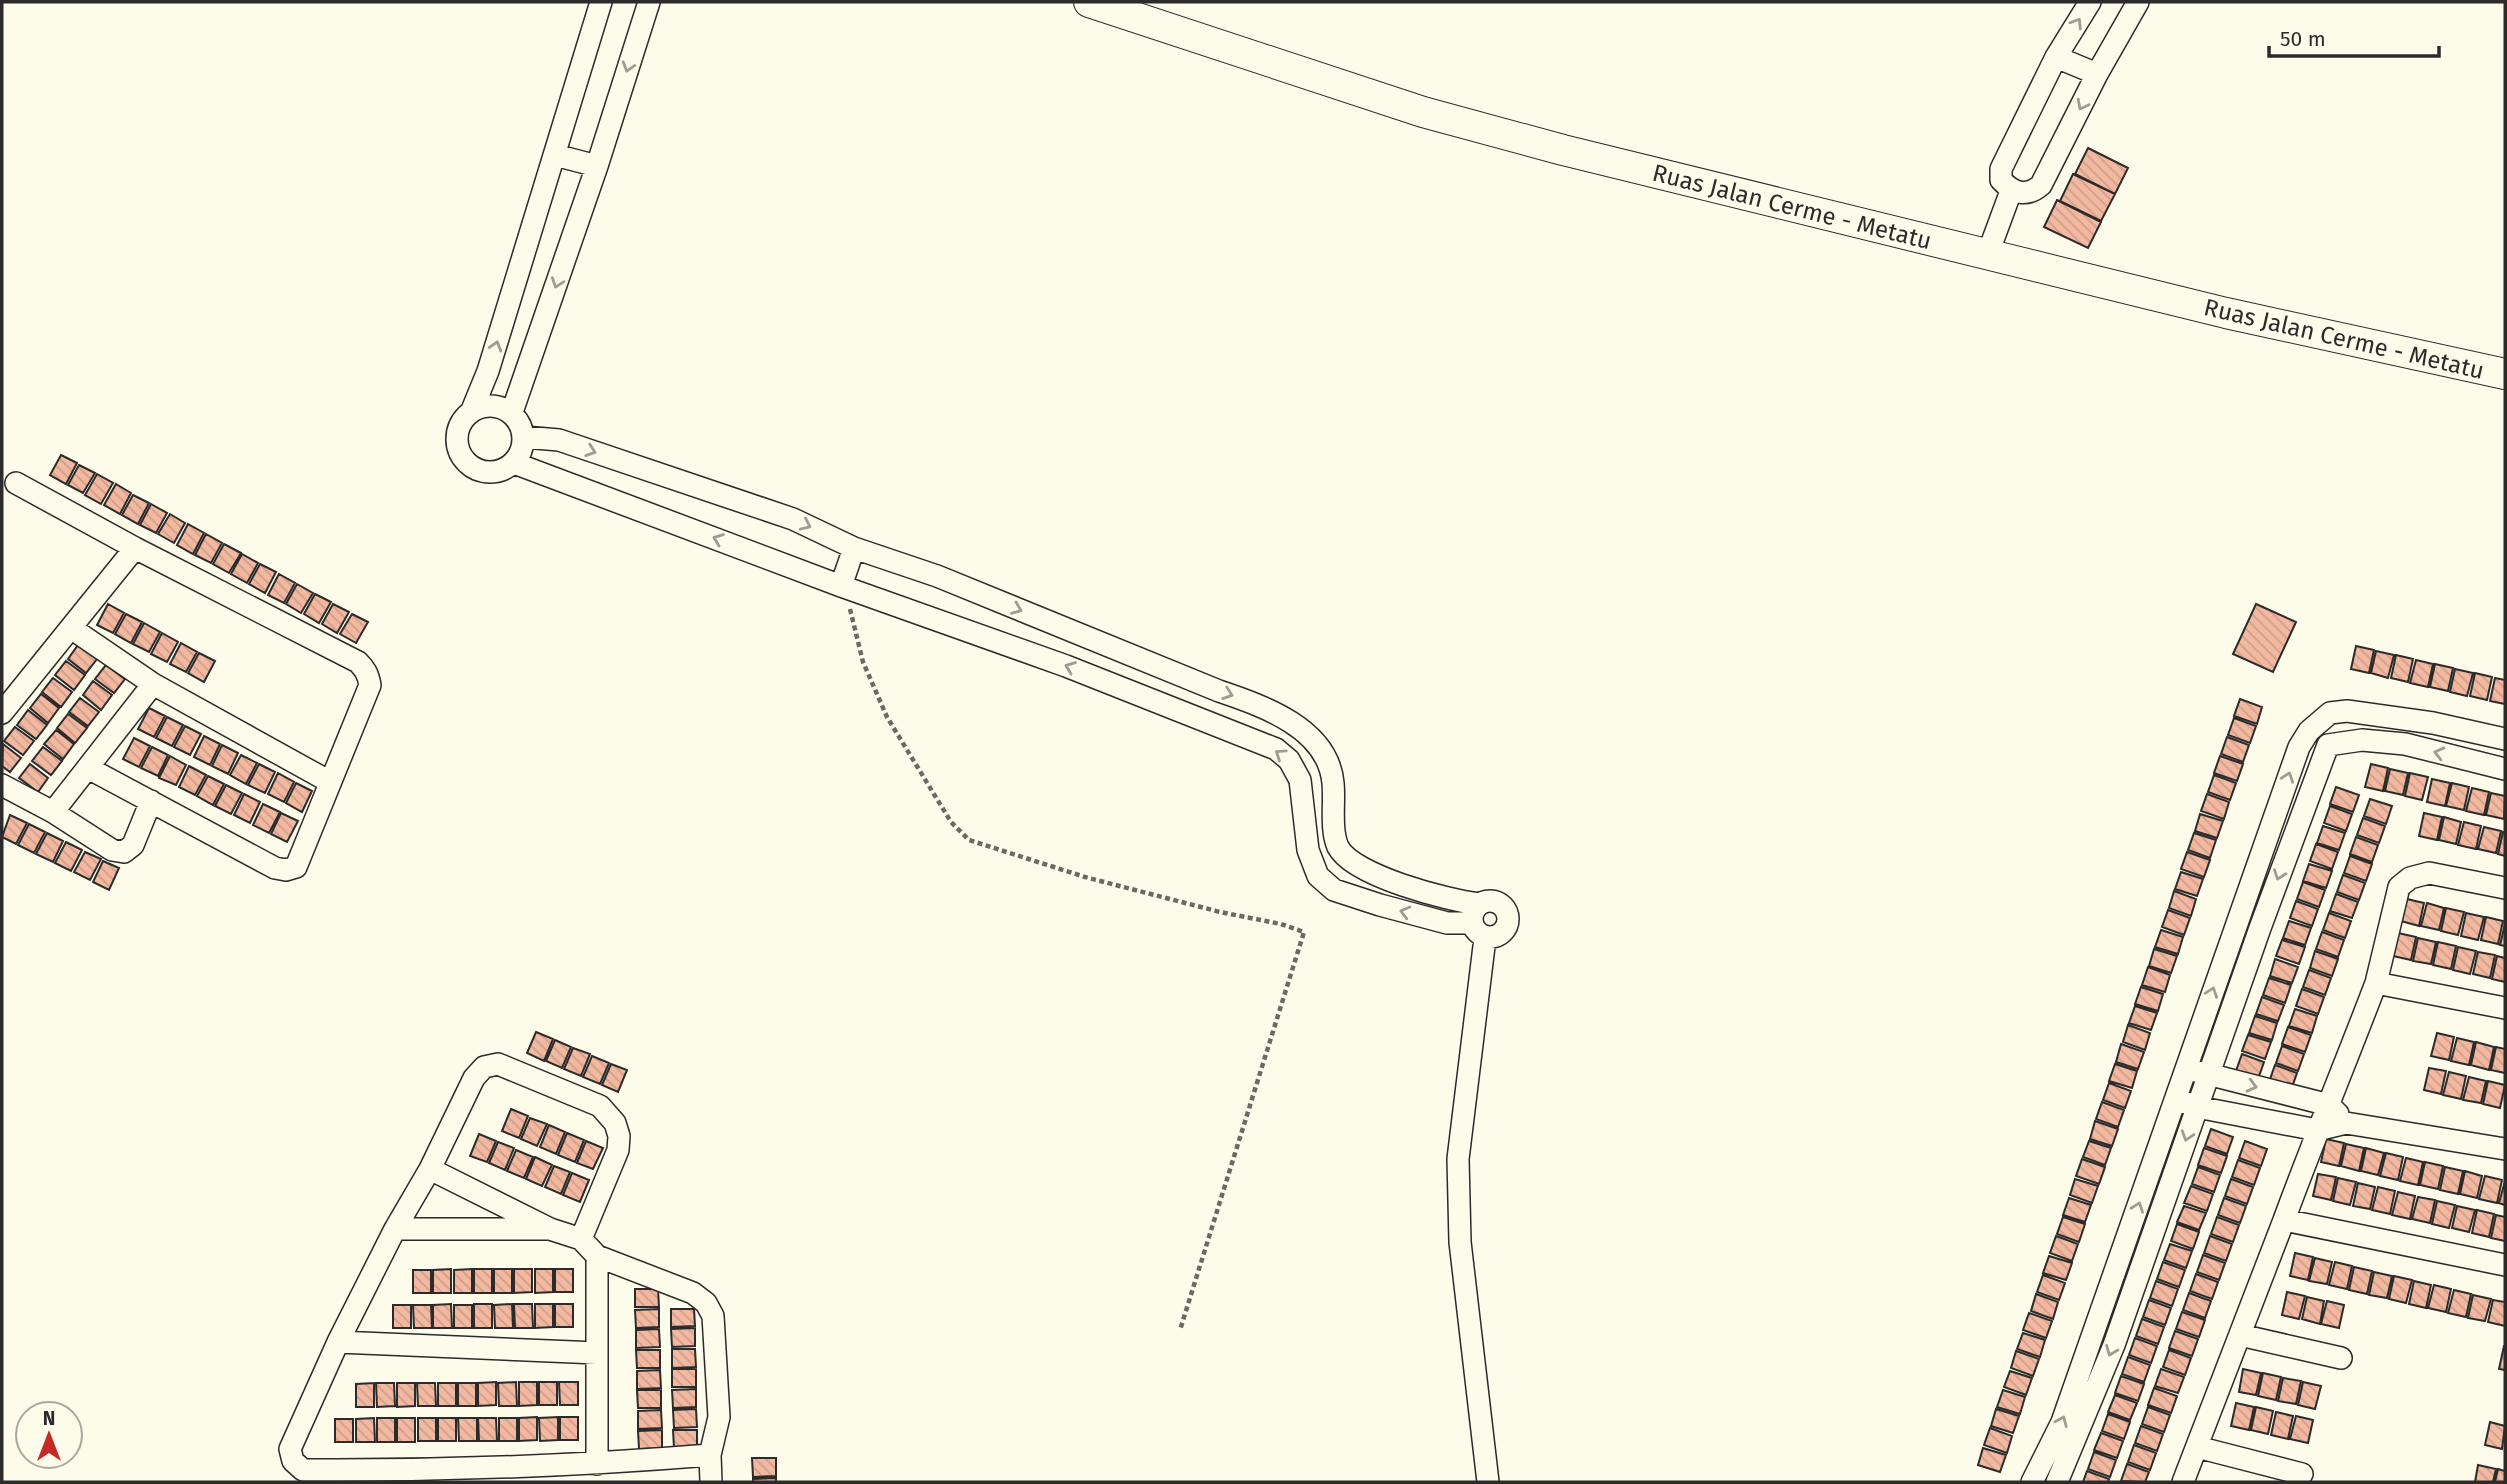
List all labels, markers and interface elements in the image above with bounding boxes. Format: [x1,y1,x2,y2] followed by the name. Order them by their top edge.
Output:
[2269,14,2439,58] scale bar
[2068,17,2081,30] one-way arrow
[2280,26,2326,52] text: 50 m
[622,61,637,73] one-way arrow
[2076,98,2090,110] one-way arrow
[1650,159,1934,255] street label: Ruas Jalan Cerme - Metatu
[551,276,565,288] one-way arrow
[2201,293,2487,385] street label: Ruas Jalan Cerme - Metatu
[488,341,502,353] one-way arrow
[584,443,596,457] one-way arrow
[798,517,811,531] one-way arrow
[713,534,725,548] one-way arrow
[1009,601,1022,615] one-way arrow
[1065,662,1077,676] one-way arrow
[1221,686,1233,700] one-way arrow
[2433,747,2445,761] one-way arrow
[1275,750,1288,762] one-way arrow
[2280,772,2294,784] one-way arrow
[2273,869,2287,881] one-way arrow
[1399,906,1411,920] one-way arrow
[2204,986,2218,998] one-way arrow
[2246,1078,2258,1092] one-way arrow
[2181,1130,2195,1142] one-way arrow
[2130,1201,2144,1213] one-way arrow
[2106,1344,2120,1356] one-way arrow
[14,1400,84,1470] north arrow
[43,1407,55,1430] text: N
[2053,1416,2067,1428] one-way arrow

